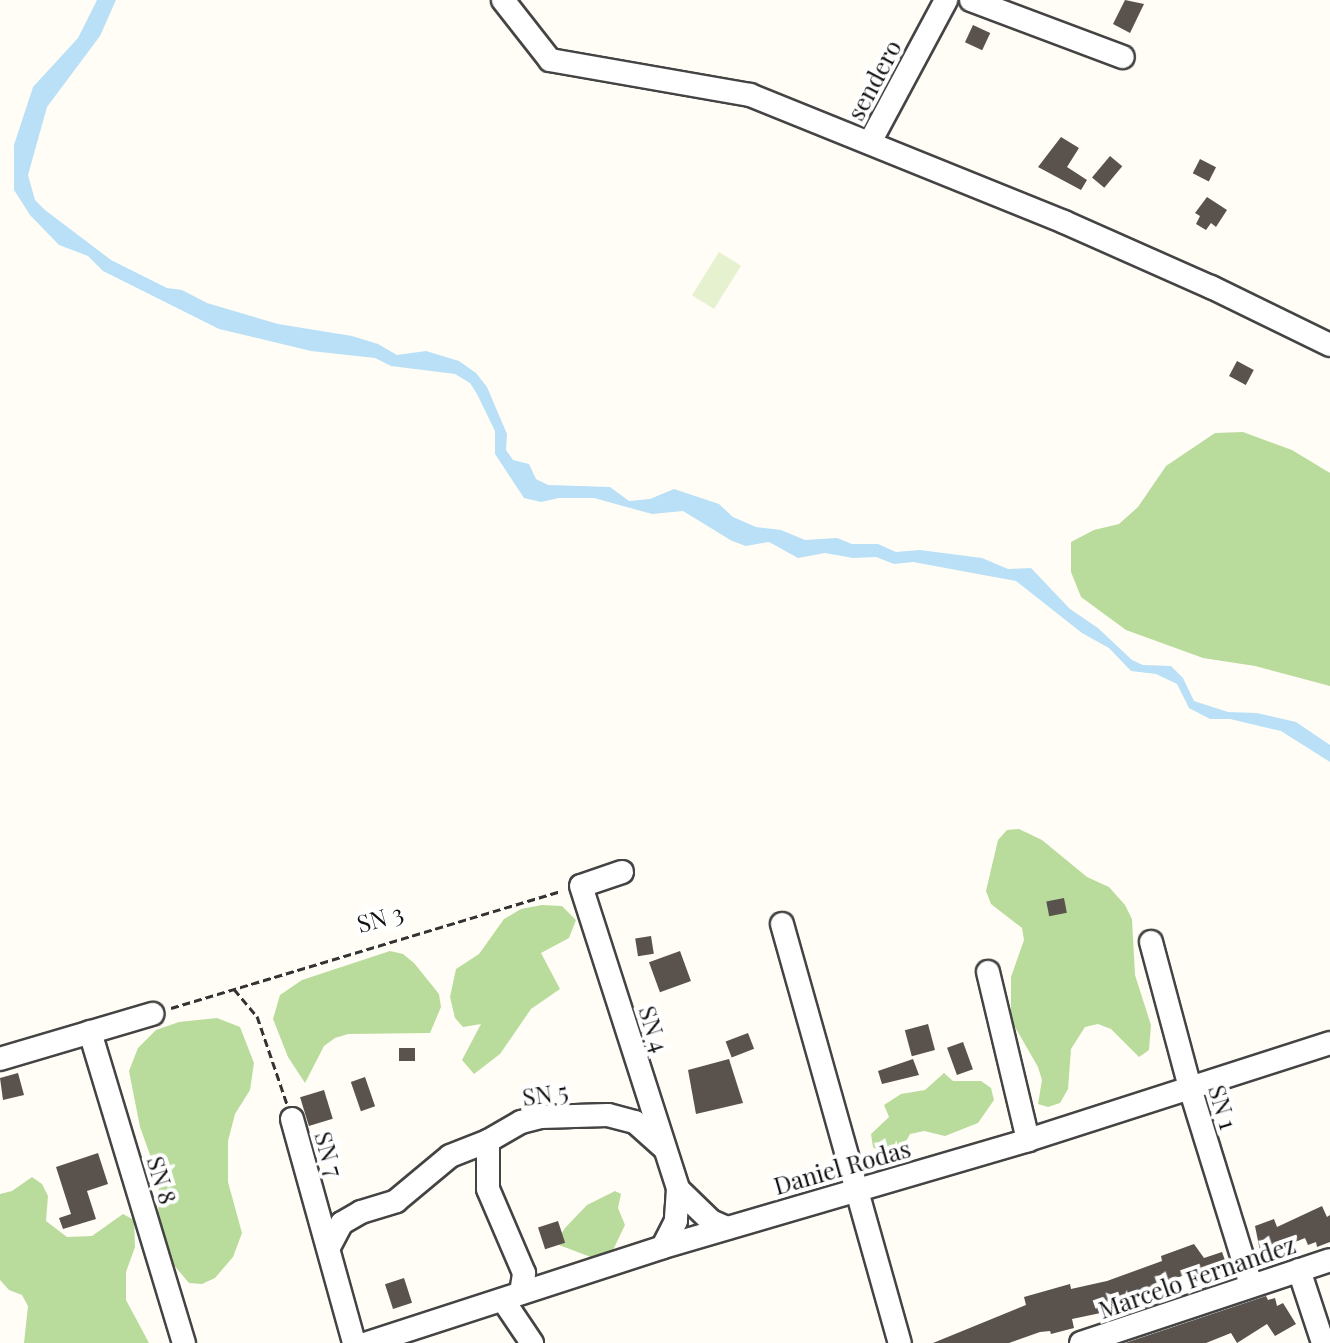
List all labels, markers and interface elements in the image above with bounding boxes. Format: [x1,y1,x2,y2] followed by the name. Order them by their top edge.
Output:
[841,35,907,125] street label: sendero
[354,898,406,938] street label: SN 3
[633,1002,675,1056] street label: SN 4
[520,1077,570,1111] street label: SN 5
[1203,1081,1243,1133] street label: SN 1
[309,1128,349,1180] street label: SN 7
[770,1134,914,1200] street label: Daniel Rodas
[141,1153,183,1207] street label: SN 8
[1095,1230,1299,1324] street label: Marcelo Fernandez

